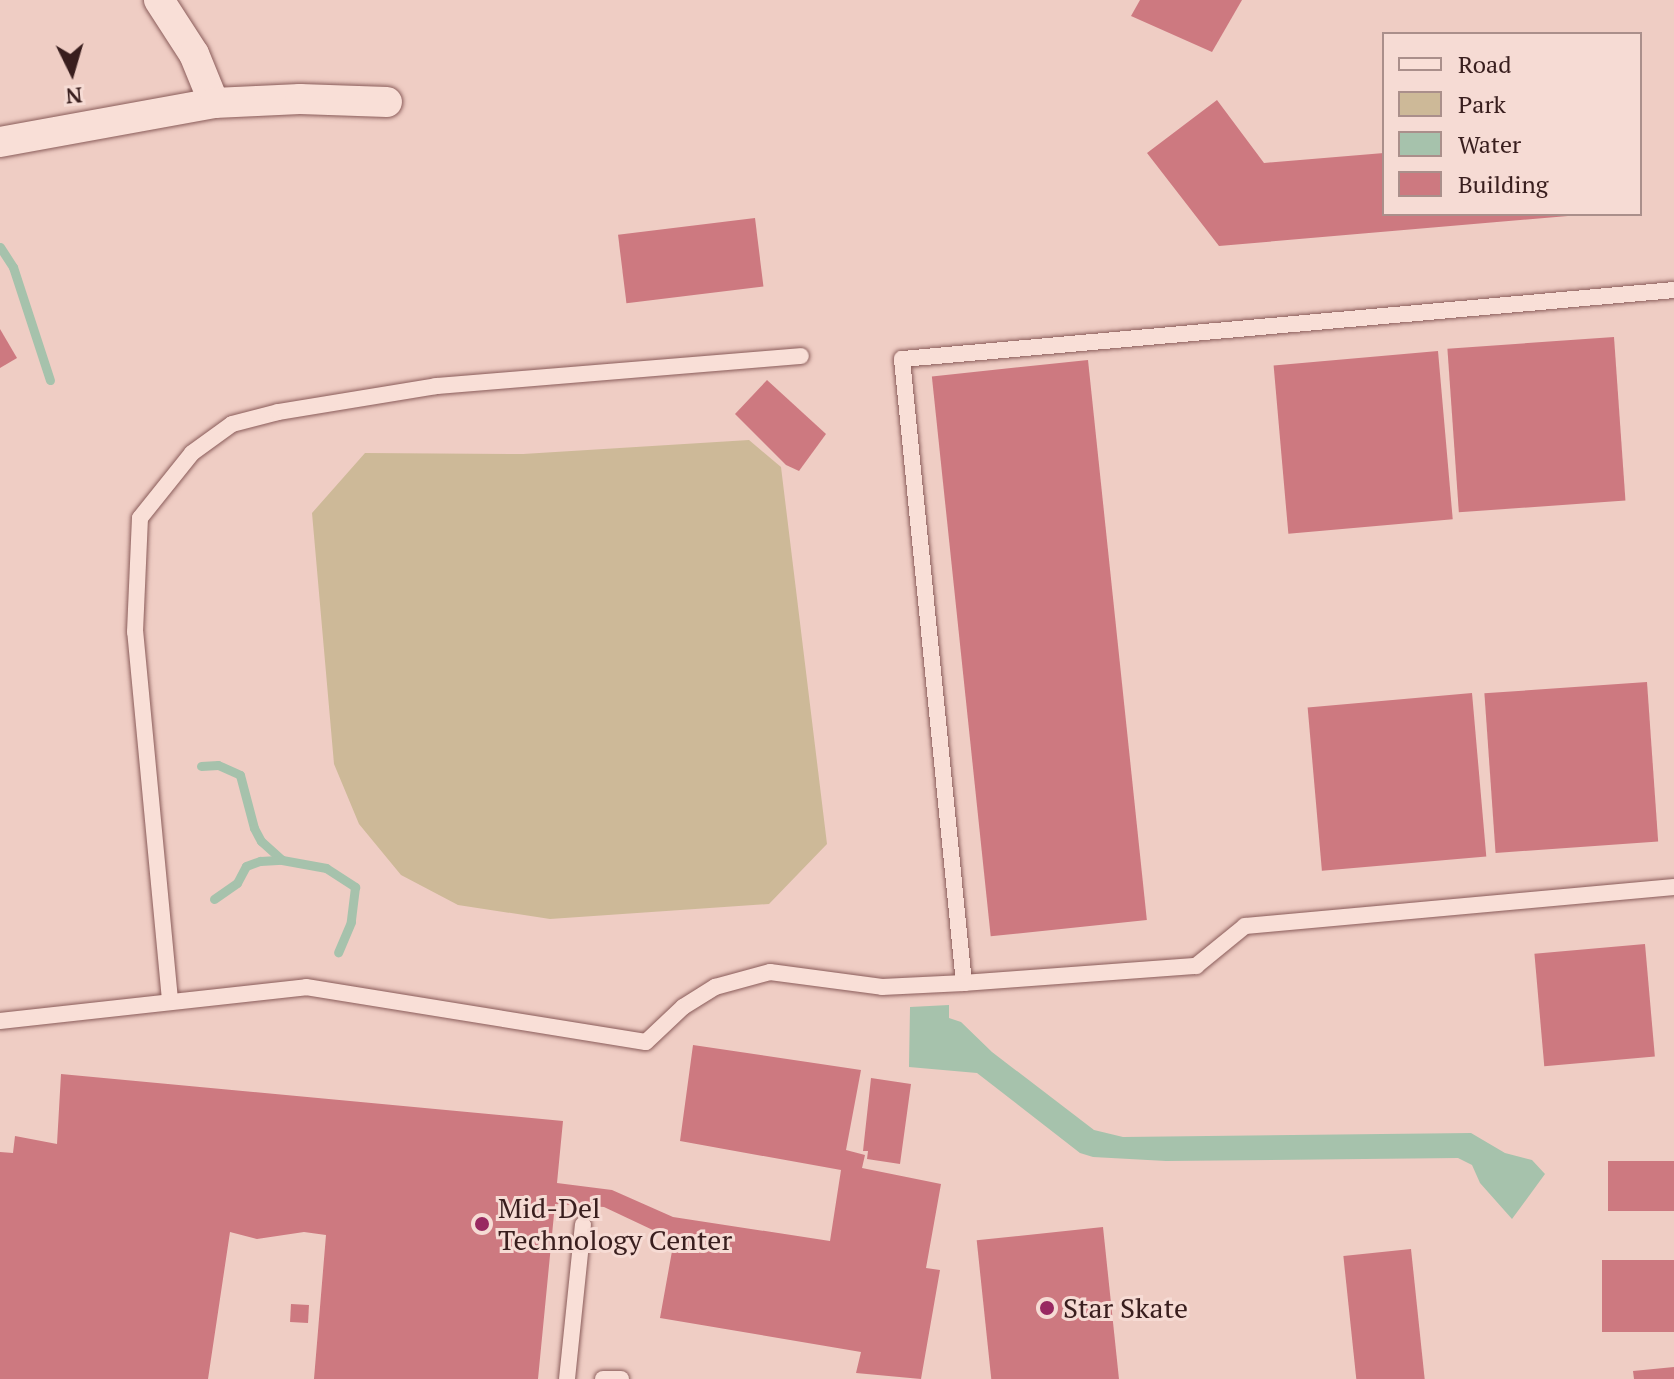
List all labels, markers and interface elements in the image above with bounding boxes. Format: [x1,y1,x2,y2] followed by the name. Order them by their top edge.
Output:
[32,32,112,112] north arrow
[1382,32,1642,216] legend
[1458,48,1512,80] text: Road
[65,81,84,112] text: N
[1458,88,1506,120] text: Park
[1458,128,1521,160] text: Water
[1458,168,1548,200] text: Building
[498,1191,732,1257] place label: Mid-Del Technology Center
[473,1215,491,1233] marker: Mid-Del Technology Center
[1063,1291,1188,1325] place label: Star Skate
[1038,1299,1056,1317] marker: Star Skate

